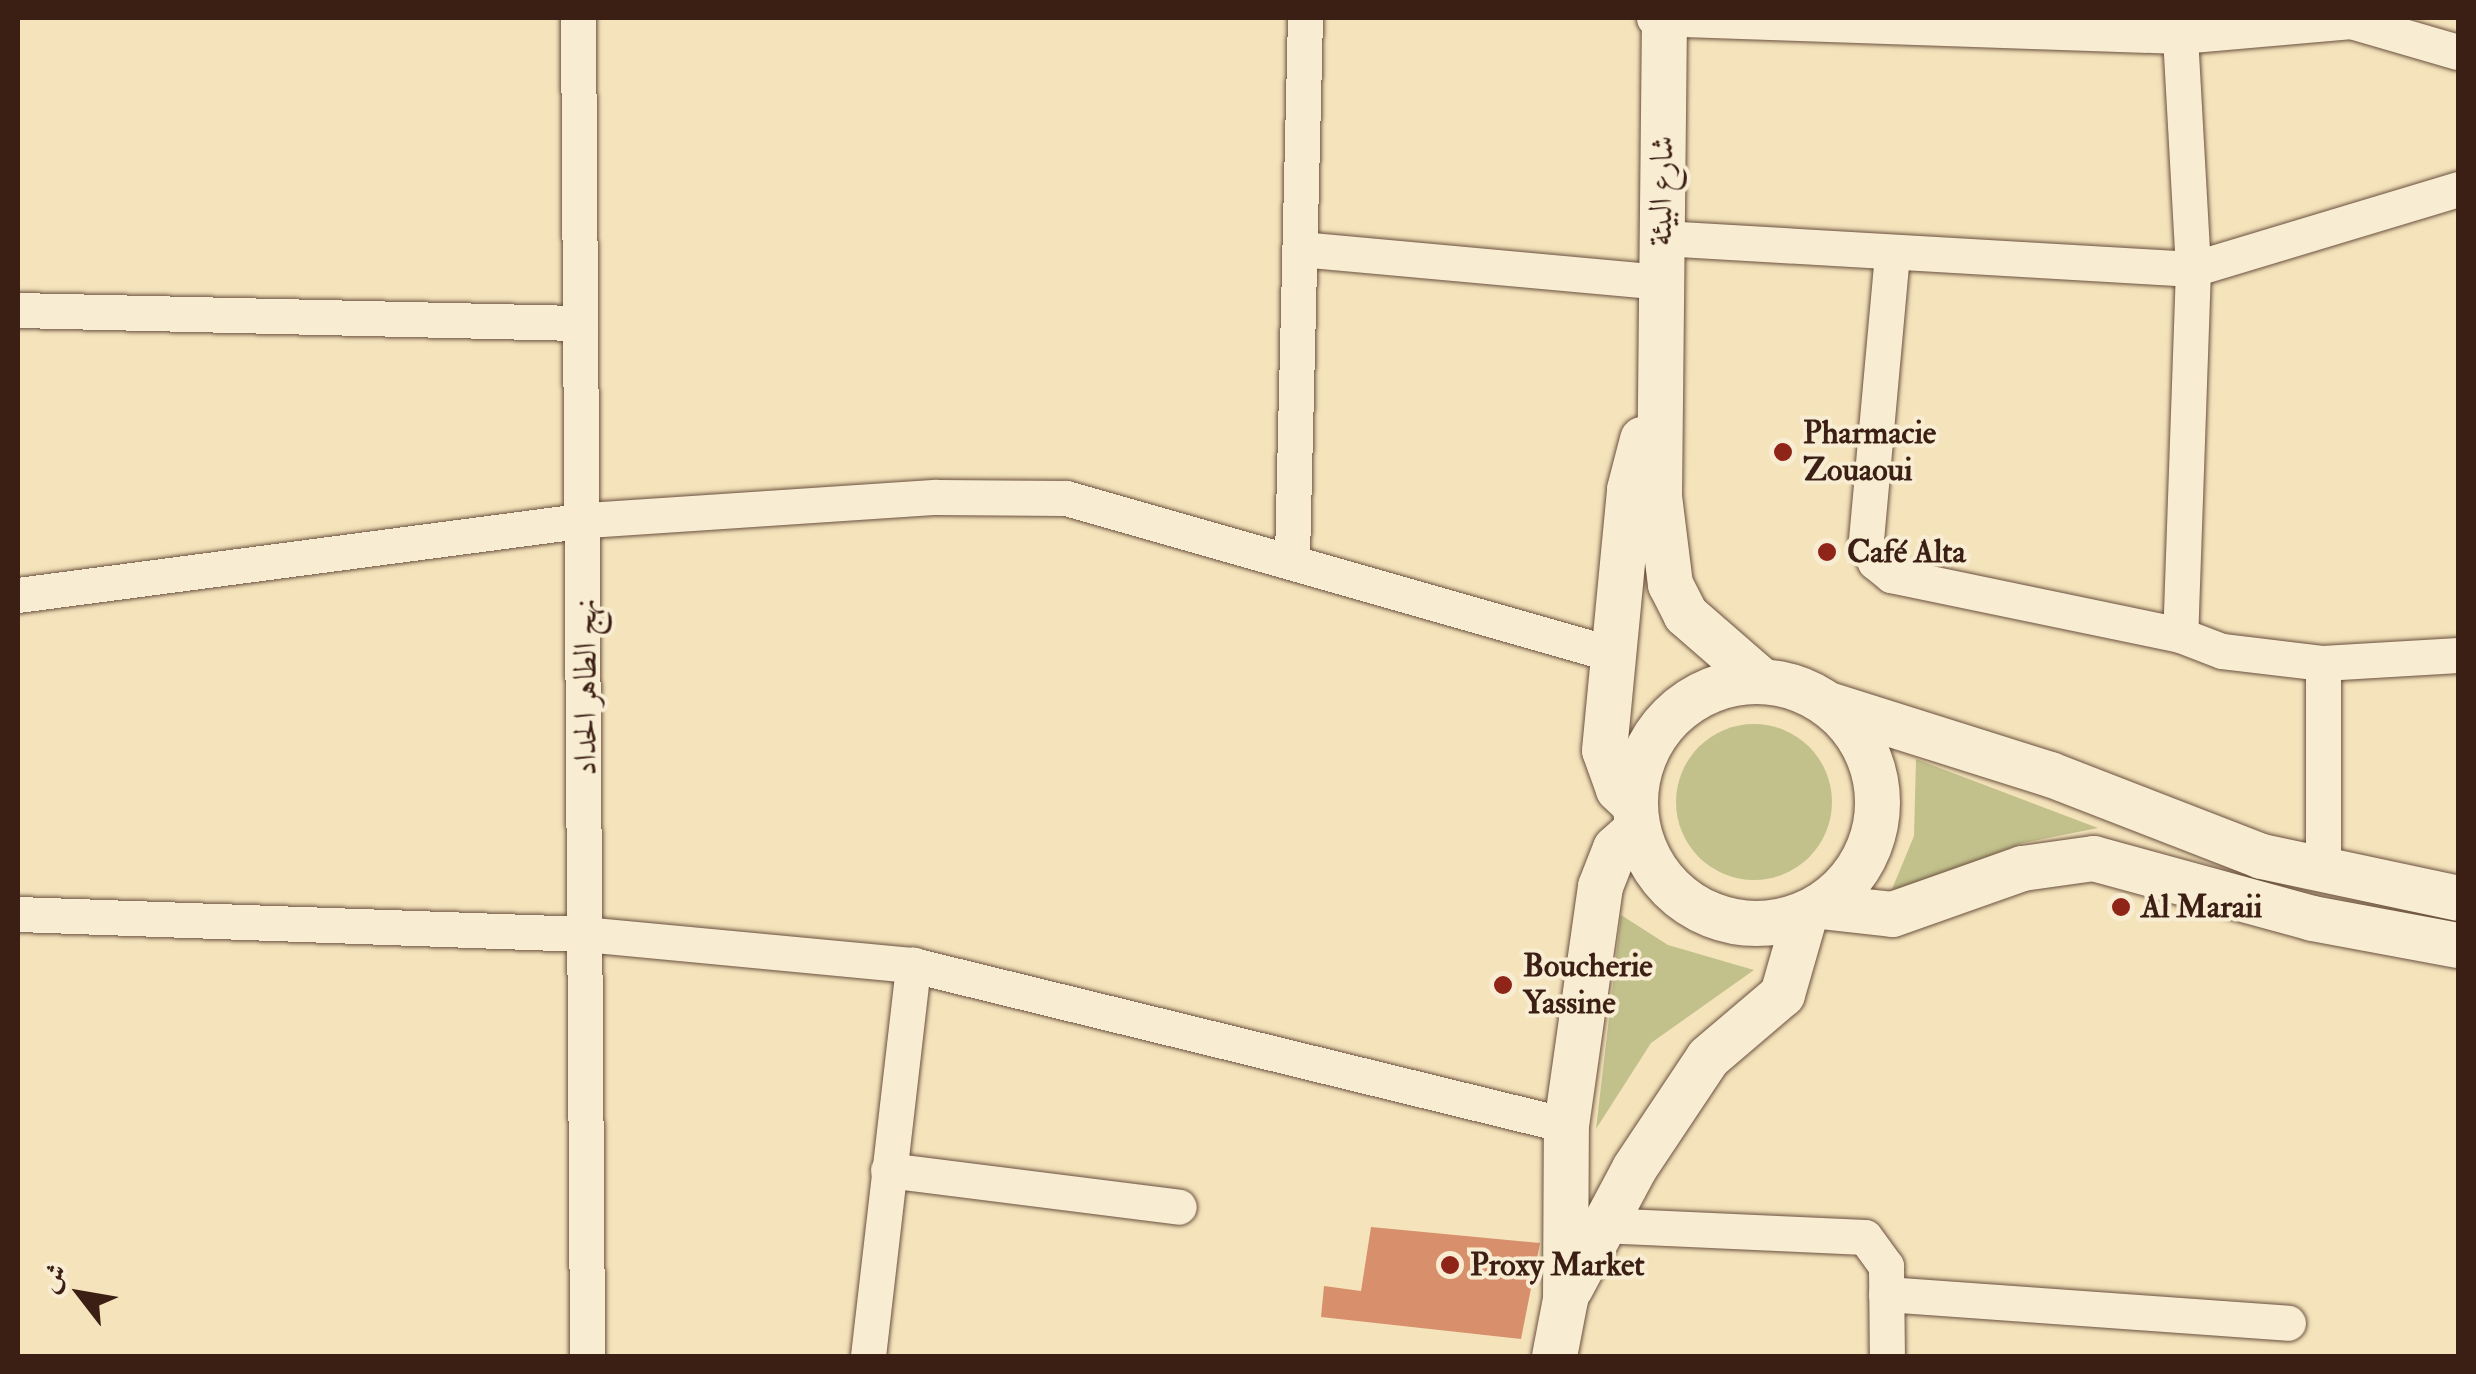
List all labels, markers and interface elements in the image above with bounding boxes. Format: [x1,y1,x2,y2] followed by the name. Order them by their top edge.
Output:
[1642,135,1682,247] street label: شارع البيئة
[1803,415,1936,490] place label: Pharmacie Zouaoui
[1772,441,1794,463] marker: Pharmacie Zouaoui
[1847,533,1966,571] place label: Café Alta
[1816,541,1838,563] marker: Café Alta
[567,598,605,776] street label: نهج الطاهر الحداد
[2141,888,2262,926] place label: Al Maraii
[2110,896,2132,918] marker: Al Maraii
[1523,948,1653,1023] place label: Boucherie Yassine
[1492,974,1514,996] marker: Boucherie Yassine
[30,1244,130,1344] north arrow
[1470,1246,1645,1284] place label: Proxy Market
[1439,1254,1461,1276] marker: Proxy Market
[32,1257,76,1299] text: ش

